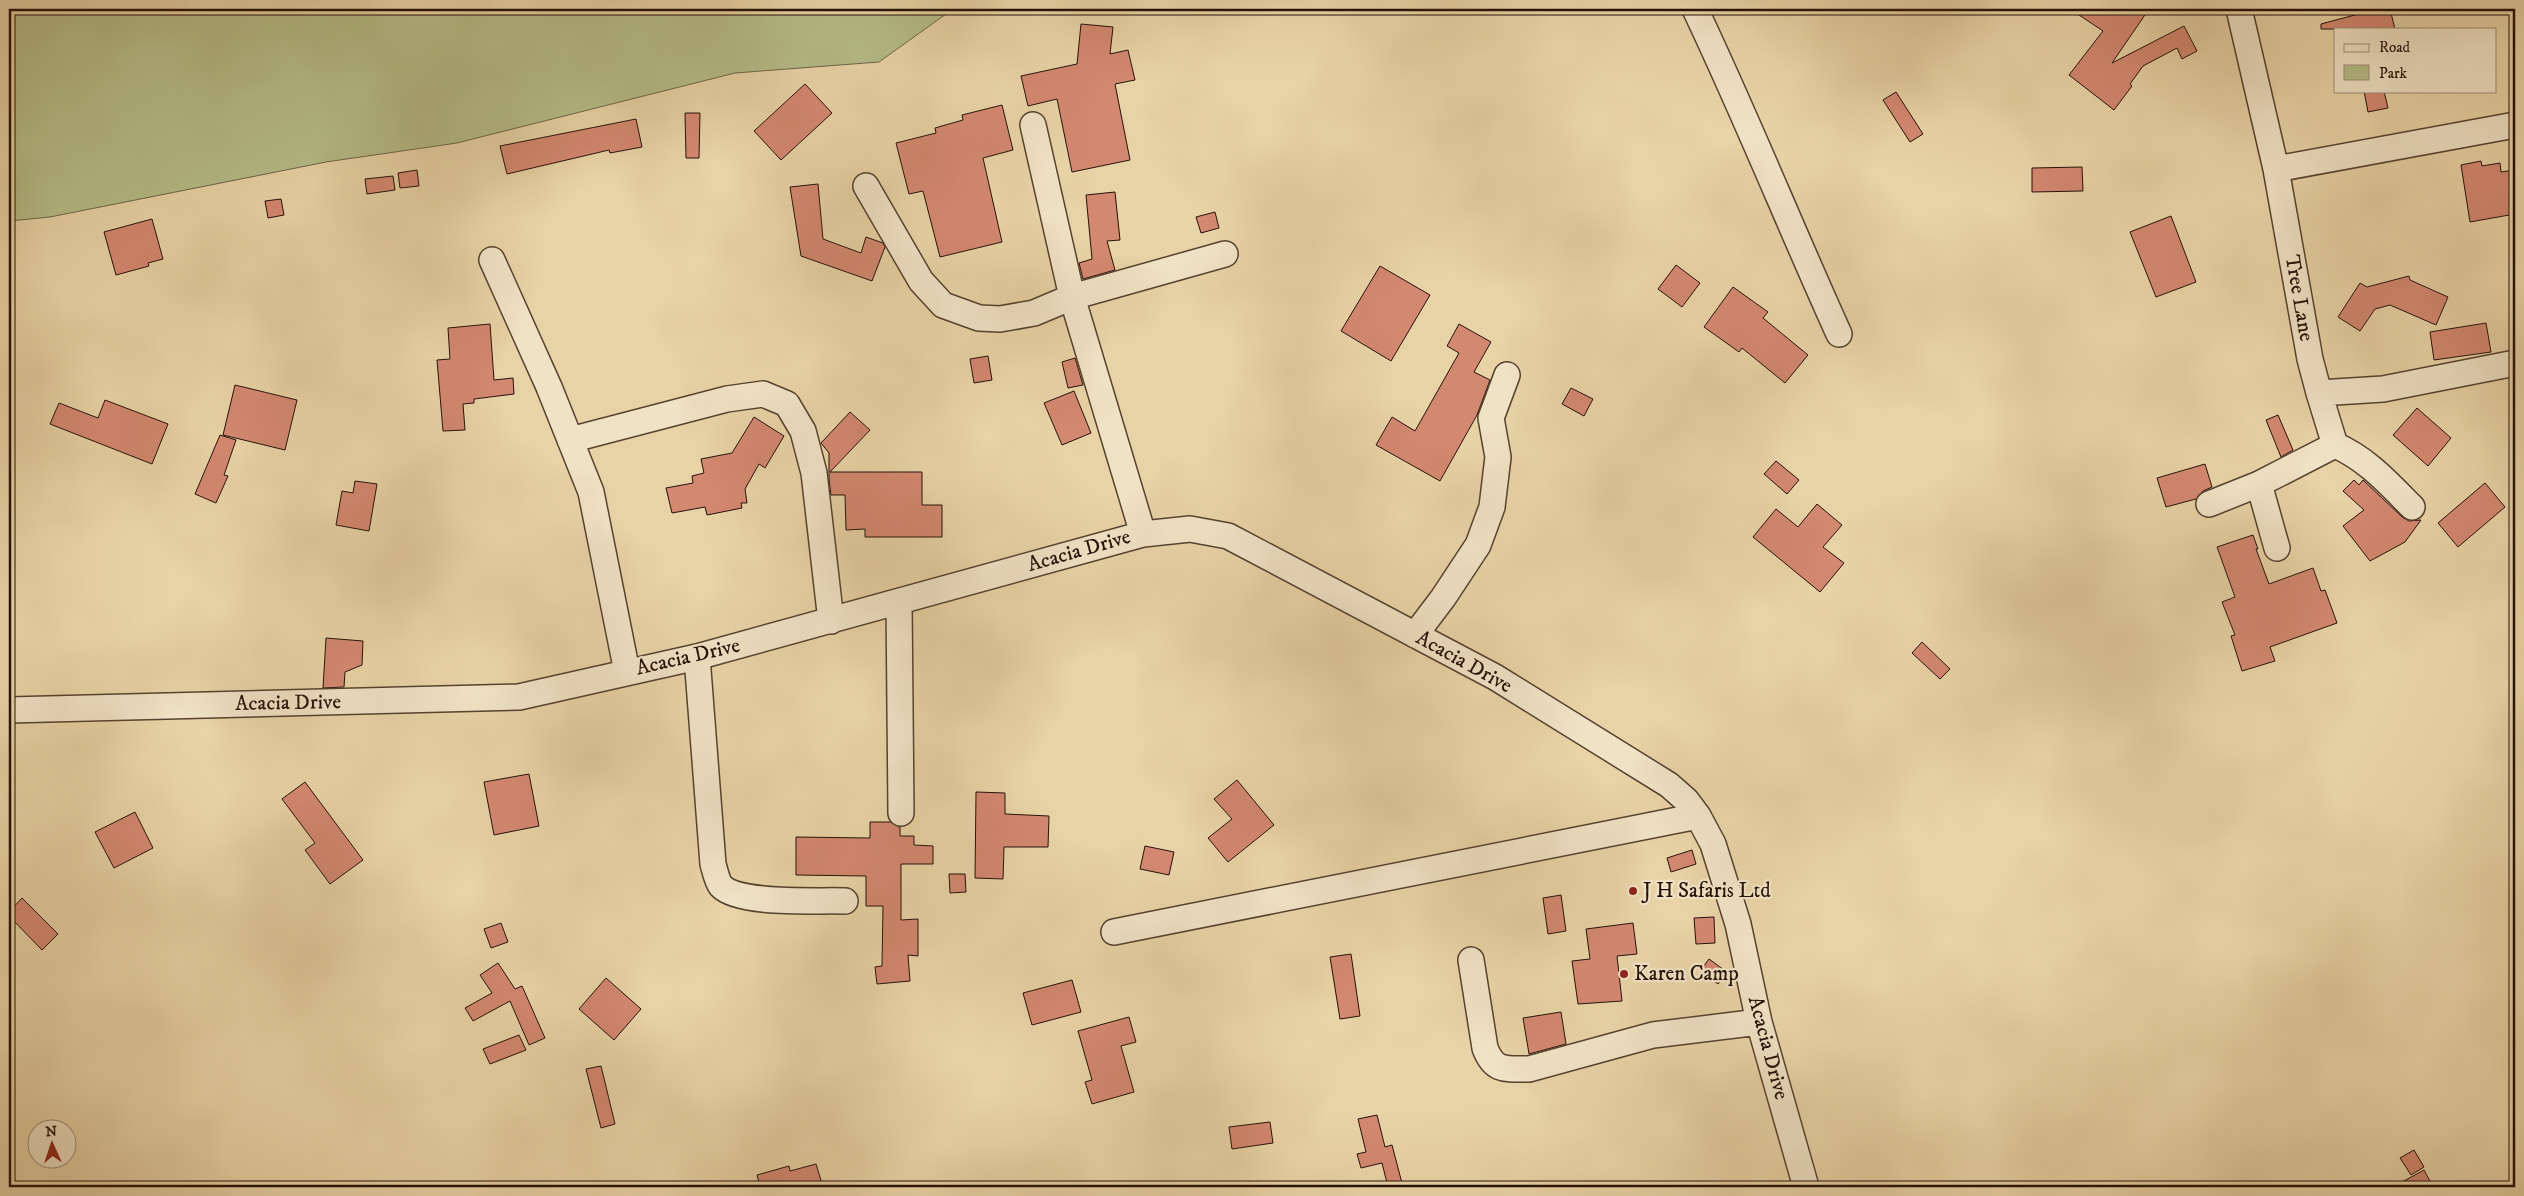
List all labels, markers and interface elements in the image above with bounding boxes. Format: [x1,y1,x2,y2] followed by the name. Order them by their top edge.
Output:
[2334,28,2496,92] legend
[2379,38,2411,57] text: Road
[2379,64,2408,83] text: Park
[2279,253,2319,343] street label: Tree Lane
[1024,524,1134,578] street label: Acacia Drive
[1411,625,1517,699] street label: Acacia Drive
[633,632,743,682] street label: Acacia Drive
[235,689,342,717] street label: Acacia Drive
[1641,878,1771,904] place label: J H Safaris Ltd
[1627,885,1639,897] marker: J H Safaris Ltd
[1634,961,1739,987] place label: Karen Camp
[1618,968,1630,980] marker: Karen Camp
[1742,993,1794,1103] street label: Acacia Drive
[28,1118,78,1168] north arrow
[45,1123,58,1141] text: N

